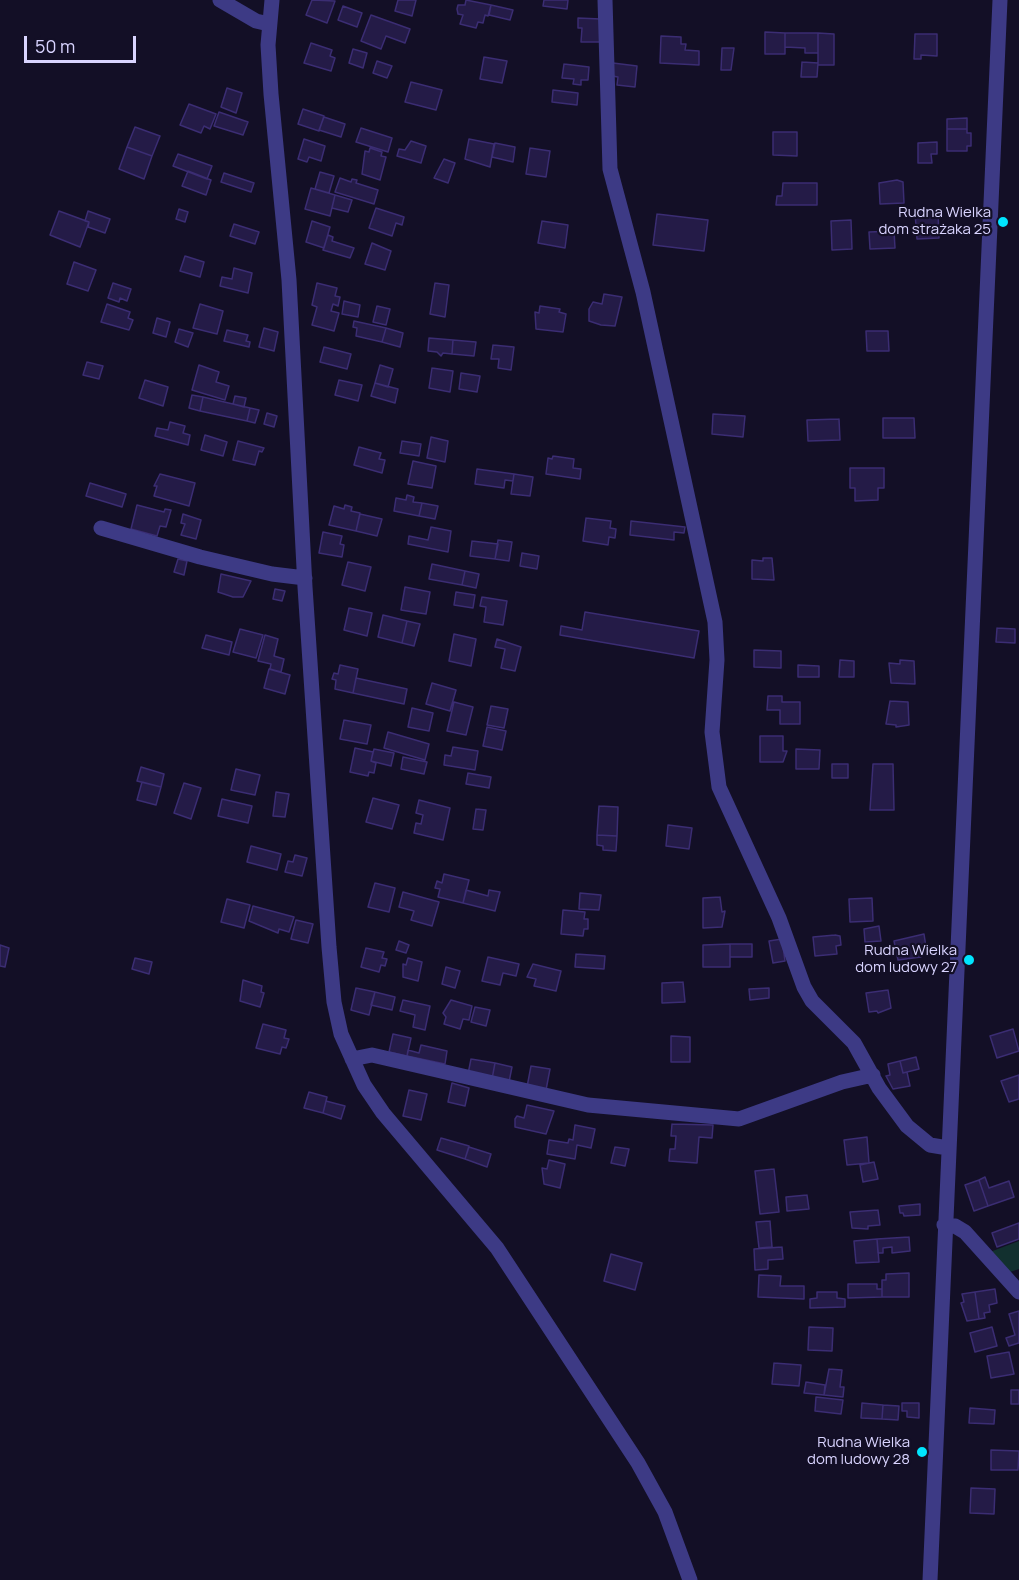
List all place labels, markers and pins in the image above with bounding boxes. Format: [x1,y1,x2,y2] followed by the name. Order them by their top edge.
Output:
[878,204,991,239] place label: Rudna Wielka dom strażaka 25
[996,215,1010,229] marker: Rudna Wielka dom strażaka 25
[855,942,957,977] place label: Rudna Wielka dom ludowy 27
[962,953,976,967] marker: Rudna Wielka dom ludowy 27
[807,1434,910,1469] place label: Rudna Wielka dom ludowy 28
[915,1445,929,1459] marker: Rudna Wielka dom ludowy 28

